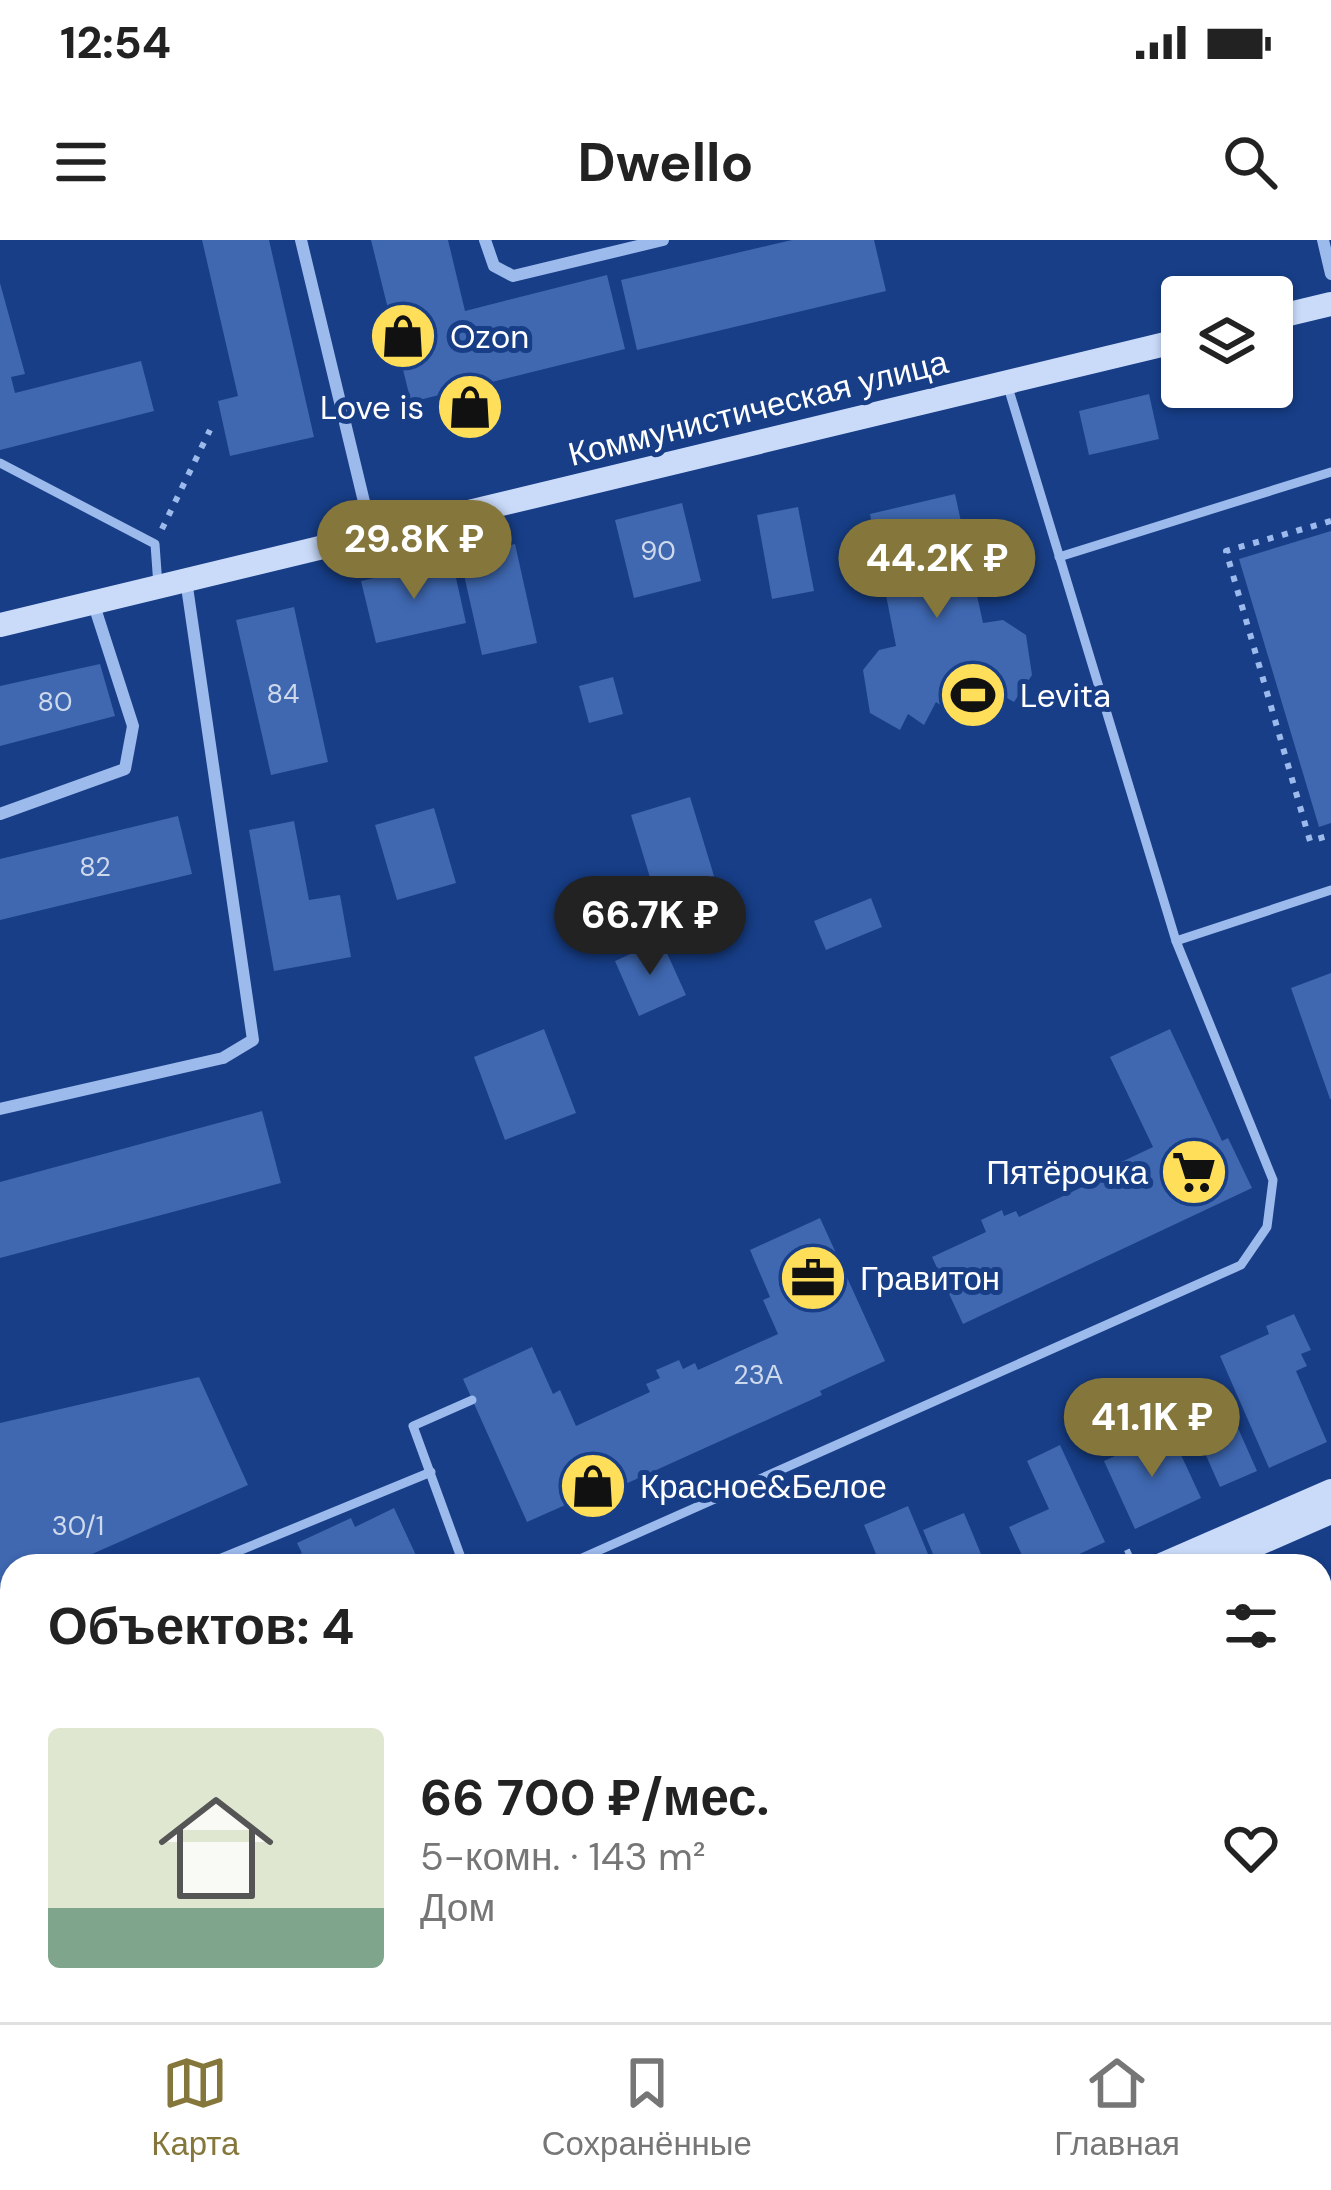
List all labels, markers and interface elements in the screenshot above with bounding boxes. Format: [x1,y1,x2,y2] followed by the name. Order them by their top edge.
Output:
[60,13,171,72] text: 12:54
[578,127,753,198] text: Dwello
[48,129,114,195] icon: menu
[1217,129,1283,195] icon: search
[1161,276,1293,408] map controls
[1161,276,1293,408] button: layers
[368,301,438,371] shop icon: Ozon
[450,315,529,358] place label: Ozon
[564,340,953,476] street label: Коммунистическая улица
[435,372,505,442] shop icon: Love is
[320,386,424,429] place label: Love is
[303,500,525,602] pin: 29.8K ₽
[344,513,484,564] text: 29.8K ₽
[826,519,1048,621] pin: 44.2K ₽
[865,532,1009,583] text: 44.2K ₽
[640,533,676,568] house number: 90
[938,660,1008,730] sports icon: Levita
[1020,674,1111,717] place label: Levita
[267,676,299,711] house number: 84
[38,684,72,719] house number: 80
[79,849,111,884] house number: 82
[539,876,761,978] pin: 66.7K ₽
[581,889,719,940] text: 66.7K ₽
[1159,1137,1229,1207] supermarket icon: Пятёрочка
[986,1151,1149,1194] place label: Пятёрочка
[778,1243,848,1313] office icon: Гравитон
[860,1257,1000,1300] place label: Гравитон
[733,1357,783,1392] house number: 23А
[1041,1378,1263,1480] pin: 41.1K ₽
[1091,1391,1213,1442] text: 41.1K ₽
[558,1451,628,1521] shop icon: Красное&Белое
[640,1465,887,1508] place label: Красное&Белое
[52,1508,104,1543] house number: 30/1
[48,1593,354,1660] text: Объектов: 4
[1218,1593,1284,1659] icon: filters
[420,1764,769,1831] text: 66 700 ₽/мес.
[144,1776,288,1920] icon: home
[1218,1815,1284,1881] icon: heart
[420,1831,706,1882] text: 5-комн. · 143 m²
[420,1882,495,1933] text: Дом
[151,2050,239,2165] tab: Карта
[542,2050,752,2165] tab: Сохранённые
[1054,2050,1180,2165] tab: Главная

